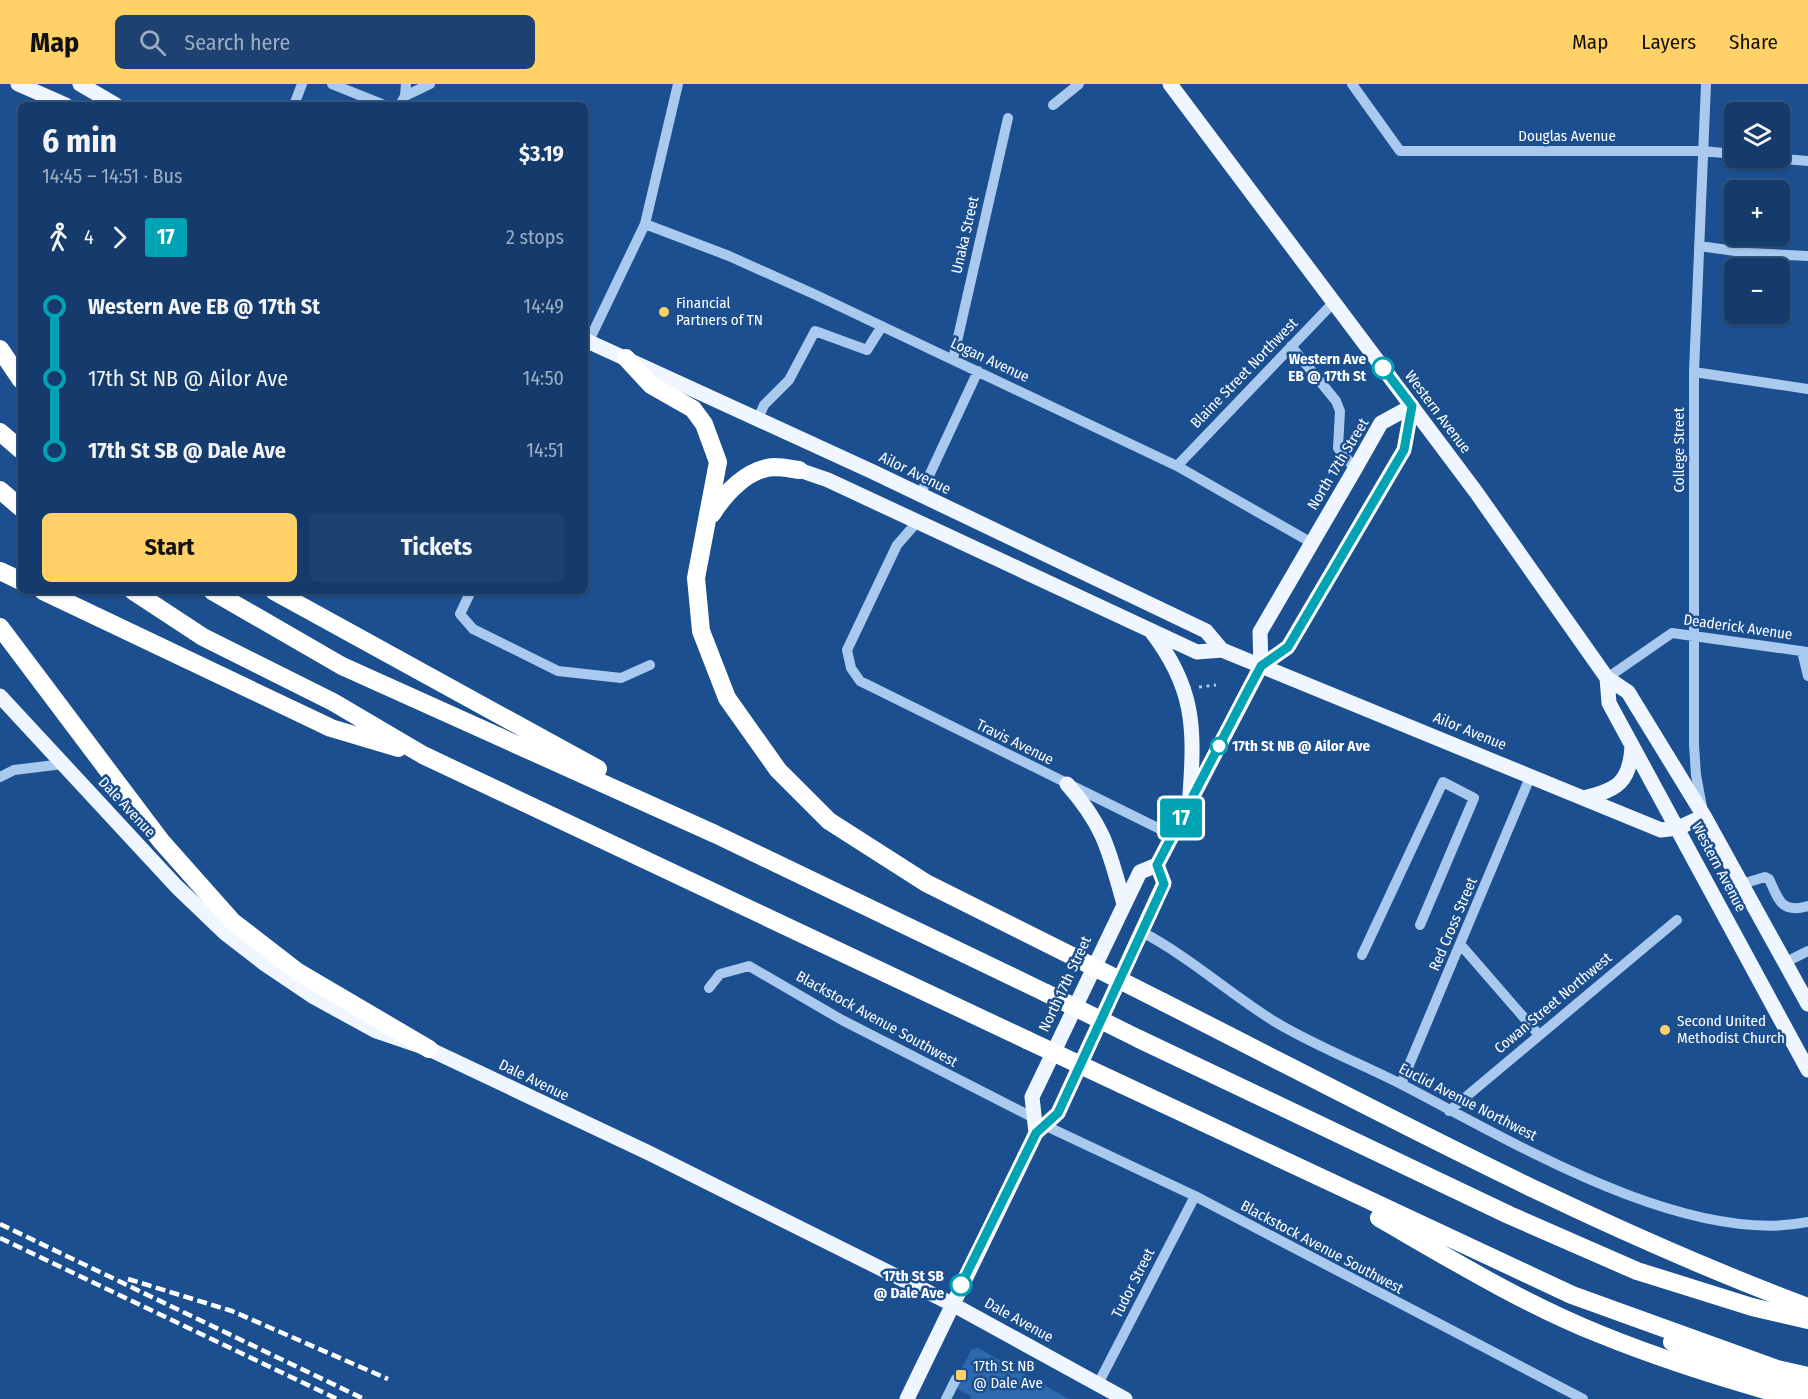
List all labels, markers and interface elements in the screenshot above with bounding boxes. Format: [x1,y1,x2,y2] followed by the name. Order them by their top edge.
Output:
[115,15,535,69] search box
[30,26,79,59] text: Map
[136,26,169,59] icon: search
[184,29,290,56] text: Search here
[1572,29,1608,55] text: Map
[1641,29,1696,55] text: Layers
[1729,29,1778,55] text: Share
[1724,102,1790,324] map controls
[1724,102,1790,168] button: layers
[42,121,117,161] text: 6 min
[1518,127,1616,145] street label: Douglas Avenue
[519,140,564,167] text: $3.19
[42,164,183,188] text: 14:45 – 14:51 · Bus
[1724,180,1790,246] button: +
[947,195,983,275] street label: Unaka Street
[42,221,75,254] icon: walk
[103,221,136,254] icon: forward
[157,224,175,250] text: 17
[84,225,94,249] text: 4
[506,225,564,249] text: 2 stops
[1724,258,1790,324] button: −
[88,293,320,320] text: Western Ave EB @ 17th St
[523,294,564,318] text: 14:49
[676,294,763,329] place label: Financial Partners of TN
[657,305,671,319] marker: Financial Partners of TN
[1187,314,1301,432] street label: Blaine Street Northwest
[948,334,1032,386] street label: Logan Avenue
[1288,350,1367,385] place label: Western Ave EB @ 17th St
[1372,357,1394,379] marker: Western Ave EB @ 17th St
[88,365,288,392] text: 17th St NB @ Ailor Ave
[523,366,564,390] text: 14:50
[1401,367,1475,457] street label: Western Avenue
[1670,407,1688,493] street label: College Street
[1304,415,1372,513] street label: North 17th Street
[88,437,286,464] text: 17th St SB @ Dale Ave
[526,438,564,462] text: 14:51
[876,448,954,498] street label: Ailor Avenue
[42,513,297,582] button: Start
[309,513,564,582] button: Tickets
[1682,610,1794,644] street label: Deaderick Avenue
[1431,708,1509,754] street label: Ailor Avenue
[973,716,1057,768] street label: Travis Avenue
[1210,737,1228,755] marker: 17th St NB @ Ailor Ave
[1232,737,1370,755] place label: 17th St NB @ Ailor Ave
[95,773,159,841] street label: Dale Avenue
[1154,798,1208,838] line badge: 17
[1172,805,1190,831] text: 17
[1688,819,1750,915] street label: Western Avenue
[1425,874,1481,974] street label: Red Cross Street
[1035,933,1095,1035] street label: North 17th Street
[1491,949,1615,1057] street label: Cowan Street Northwest
[793,967,961,1071] street label: Blackstock Avenue Southwest
[1677,1012,1785,1047] place label: Second United Methodist Church
[1658,1023,1672,1037] marker: Second United Methodist Church
[496,1055,572,1105] street label: Dale Avenue
[1396,1059,1540,1145] street label: Euclid Avenue Northwest
[1238,1196,1407,1298] street label: Blackstock Avenue Southwest
[1108,1245,1158,1321] street label: Tudor Street
[874,1267,945,1302] place label: 17th St SB @ Dale Ave
[950,1274,972,1296] marker: 17th St SB @ Dale Ave
[982,1294,1056,1346] street label: Dale Avenue
[973,1357,1043,1392] place label: 17th St NB @ Dale Ave
[954,1368,968,1382] marker: 17th St NB @ Dale Ave

